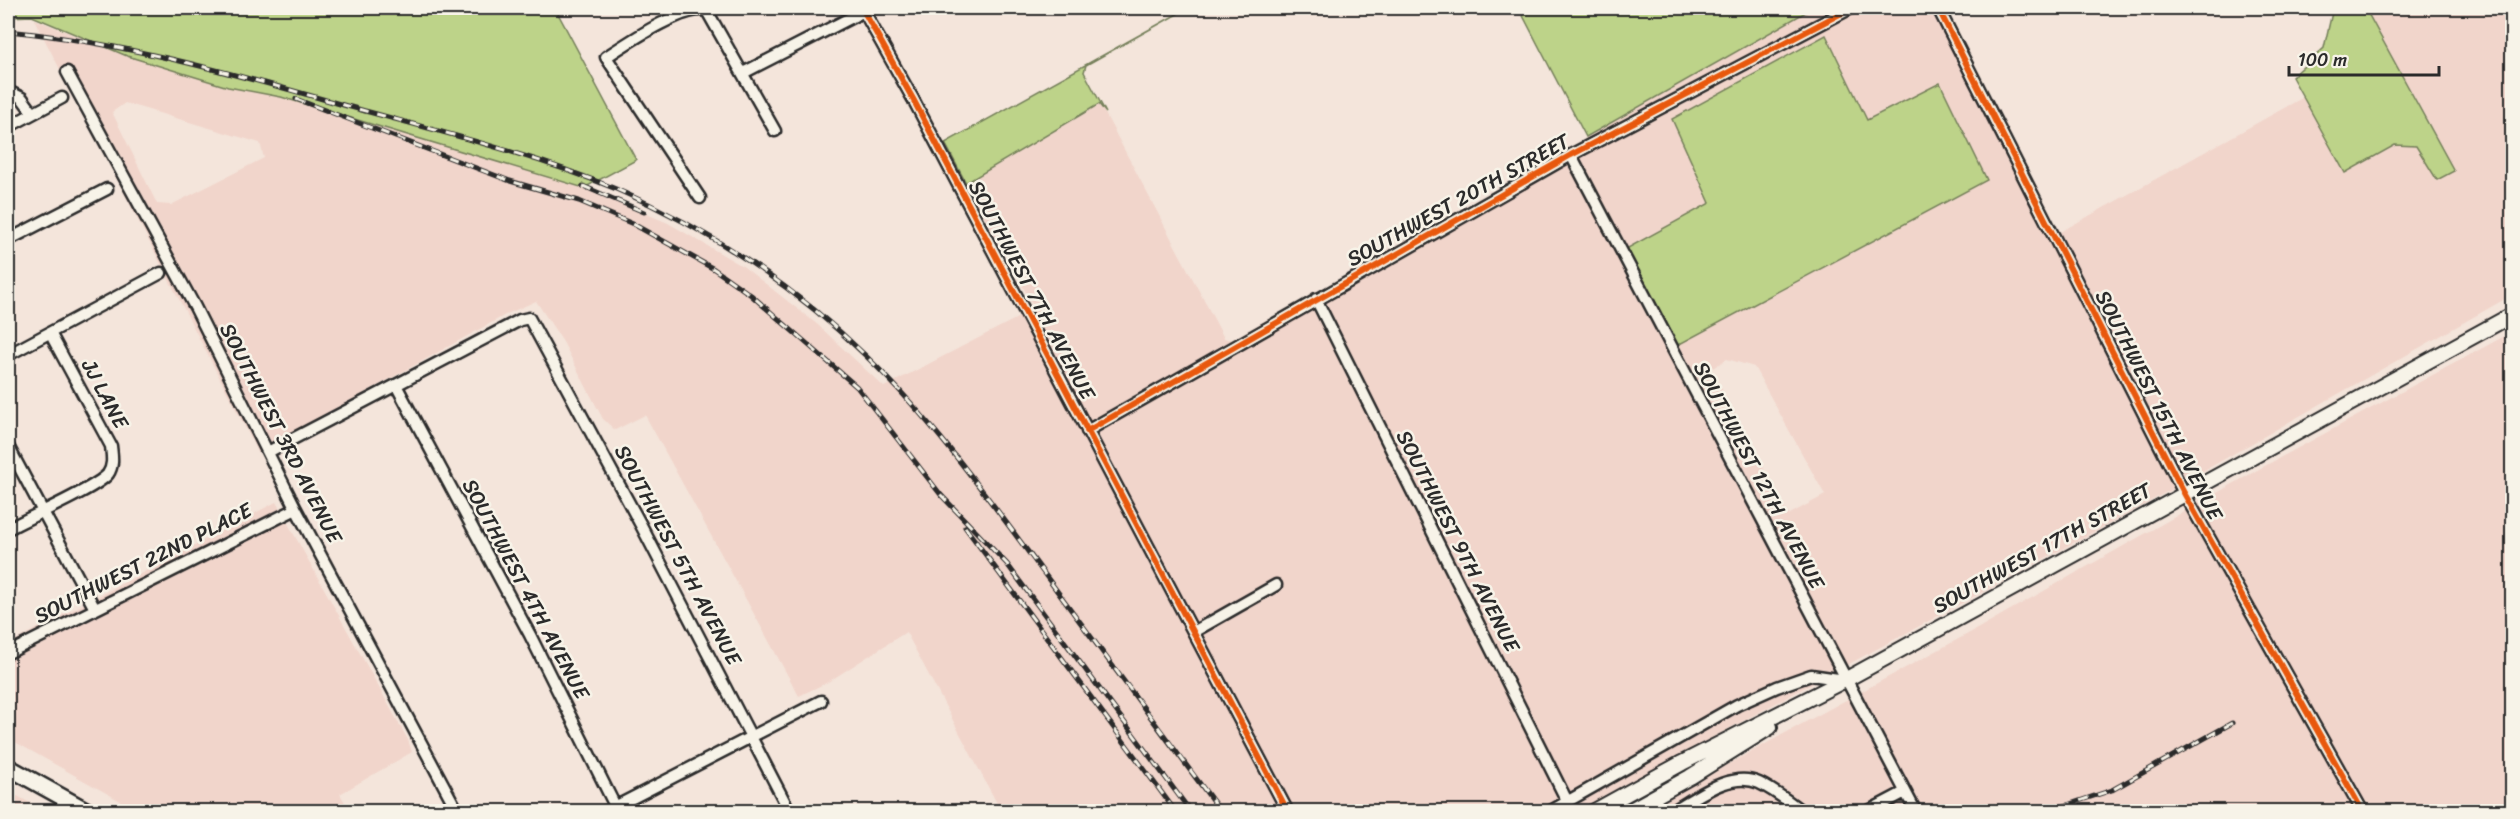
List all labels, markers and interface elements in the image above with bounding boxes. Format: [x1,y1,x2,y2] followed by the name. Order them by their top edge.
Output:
[2289,39,2439,77] scale bar
[2298,44,2347,76] text: 100 m
[1339,122,1578,277] street label: SOUTHWEST 20TH STREET
[958,173,1107,408] street label: SOUTHWEST 7TH AVENUE
[2084,283,2234,528] street label: SOUTHWEST 15TH AVENUE
[209,316,354,551] street label: SOUTHWEST 3RD AVENUE
[70,351,140,437] street label: JJ LANE
[1683,354,1836,597] street label: SOUTHWEST 12TH AVENUE
[1385,423,1531,660] street label: SOUTHWEST 9TH AVENUE
[604,438,753,674] street label: SOUTHWEST 5TH AVENUE
[451,471,601,708] street label: SOUTHWEST 4TH AVENUE
[1925,471,2160,624] street label: SOUTHWEST 17TH STREET
[27,491,260,635] street label: SOUTHWEST 22ND PLACE

